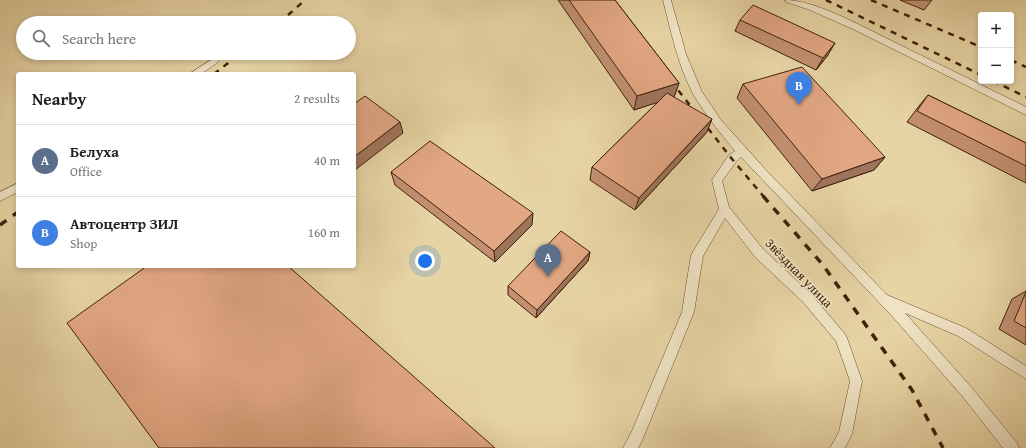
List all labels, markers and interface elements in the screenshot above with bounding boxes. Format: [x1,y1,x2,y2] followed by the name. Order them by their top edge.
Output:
[978,12,1014,84] map controls
[978,12,1014,48] button: +
[16,16,356,60] search box
[30,27,52,49] icon: search
[62,28,136,49] text: Search here
[978,48,1014,84] button: −
[786,72,812,105] pin: B
[32,86,86,111] text: Nearby
[294,89,340,108] text: 2 results
[70,141,119,162] text: Белуха
[41,151,49,170] text: A
[314,151,340,170] text: 40 m
[70,162,102,181] text: Office
[70,213,178,234] text: Автоцентр ЗИЛ
[41,223,49,242] text: B
[308,223,340,242] text: 160 m
[70,234,97,253] text: Shop
[761,234,838,313] street label: Звёздная улица
[535,244,561,277] pin: A
[415,251,435,271] your location

